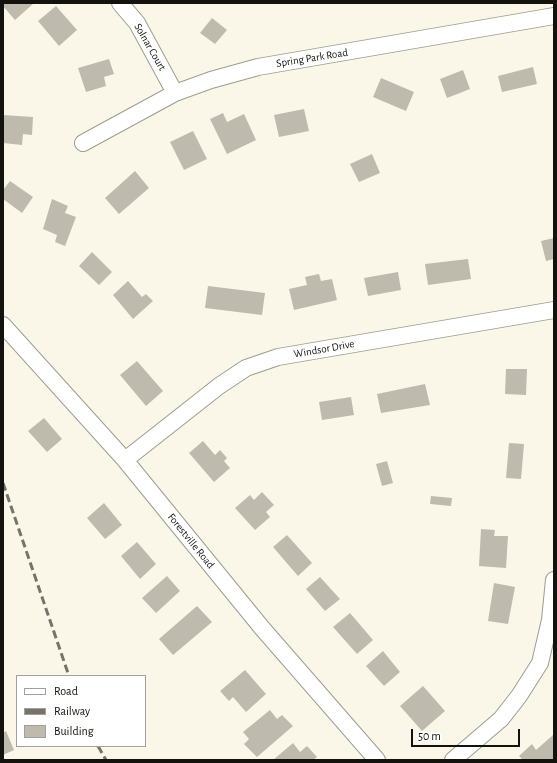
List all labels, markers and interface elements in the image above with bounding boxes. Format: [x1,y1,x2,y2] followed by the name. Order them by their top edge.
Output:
[131,21,169,73] street label: Solnar Court
[275,46,349,70] street label: Spring Park Road
[293,337,355,361] street label: Windsor Drive
[165,511,217,571] street label: Forestville Road
[16,675,146,747] legend
[54,685,78,697] text: Road
[54,705,90,717] text: Railway
[413,721,522,747] scale bar
[54,725,94,737] text: Building
[418,730,441,742] text: 50 m

